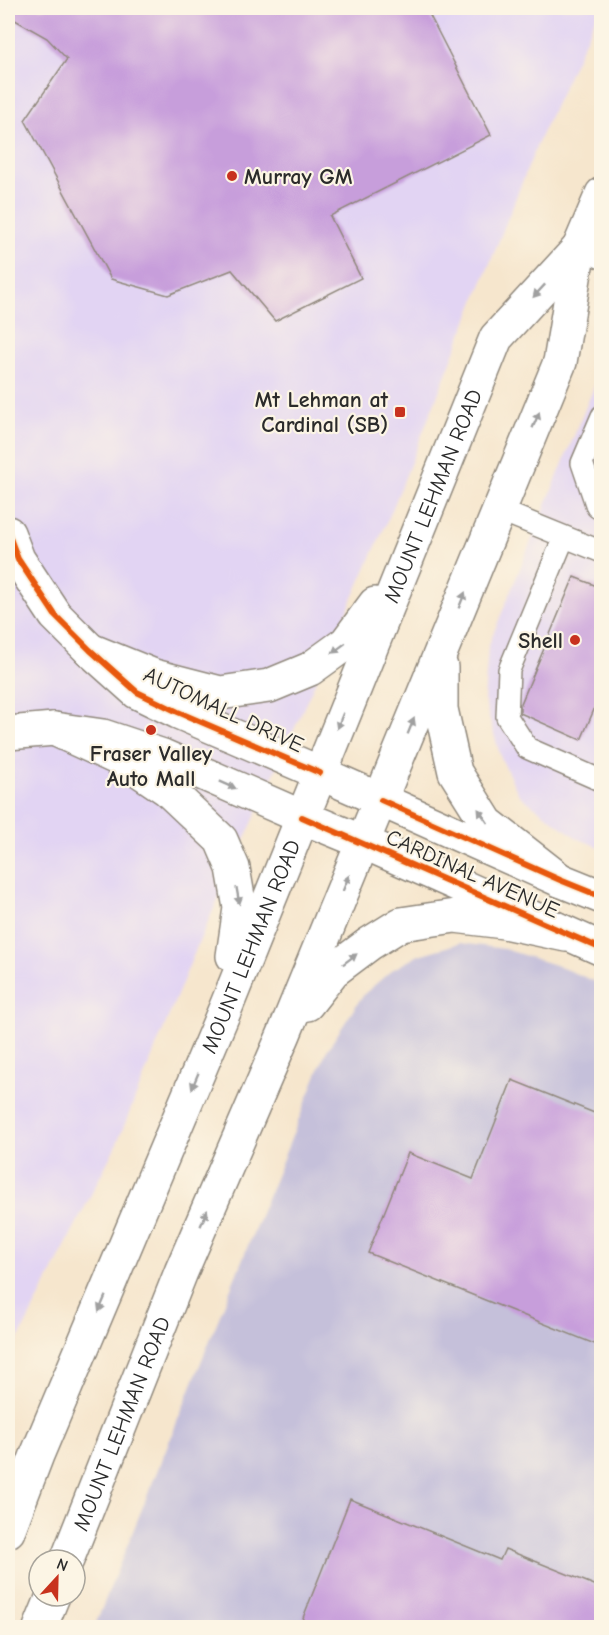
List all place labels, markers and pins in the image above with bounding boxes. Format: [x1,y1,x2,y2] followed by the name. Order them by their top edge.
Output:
[244,164,353,190] place label: Murray GM
[225,169,239,183] marker: Murray GM
[255,387,389,438] place label: Mt Lehman at Cardinal (SB)
[393,405,407,419] marker: Mt Lehman at Cardinal (SB)
[518,628,563,654] place label: Shell
[568,633,582,647] marker: Shell
[144,723,158,737] marker: Fraser Valley Auto Mall
[90,741,213,792] place label: Fraser Valley Auto Mall

